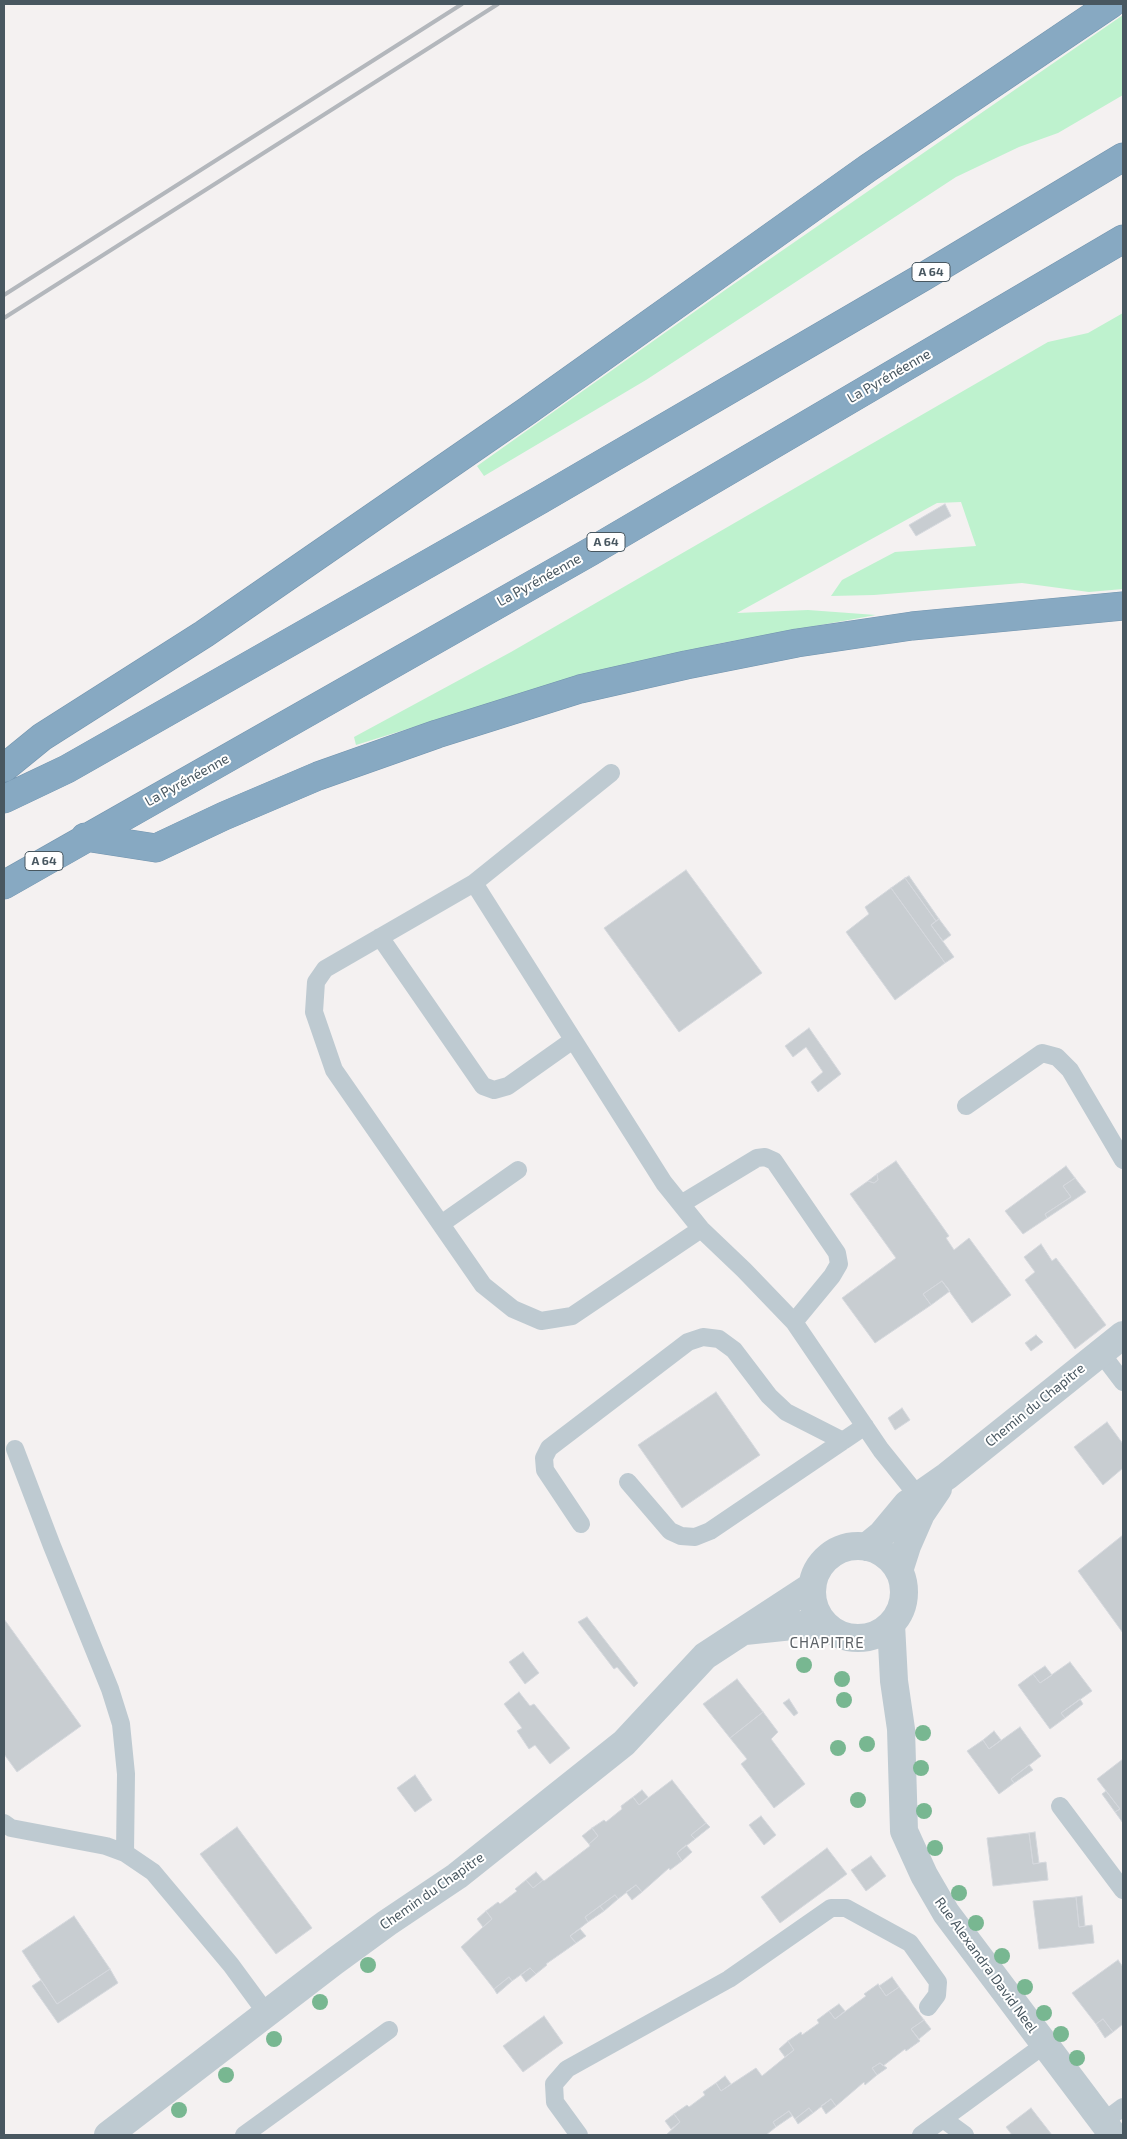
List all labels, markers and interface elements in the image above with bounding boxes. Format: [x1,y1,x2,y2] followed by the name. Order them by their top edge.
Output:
[912,262,950,282] road number: A 64
[844,345,934,407] street label: La Pyrénéenne
[587,532,625,552] road number: A 64
[494,550,584,610] street label: La Pyrénéenne
[142,750,232,810] street label: La Pyrénéenne
[25,851,63,870] road number: A 64
[982,1360,1088,1450] street label: Chemin du Chapitre
[788,1634,866,1652] district label: CHAPITRE
[377,1849,487,1933] street label: Chemin du Chapitre
[931,1894,1041,2036] street label: Rue Alexandra David Neel

